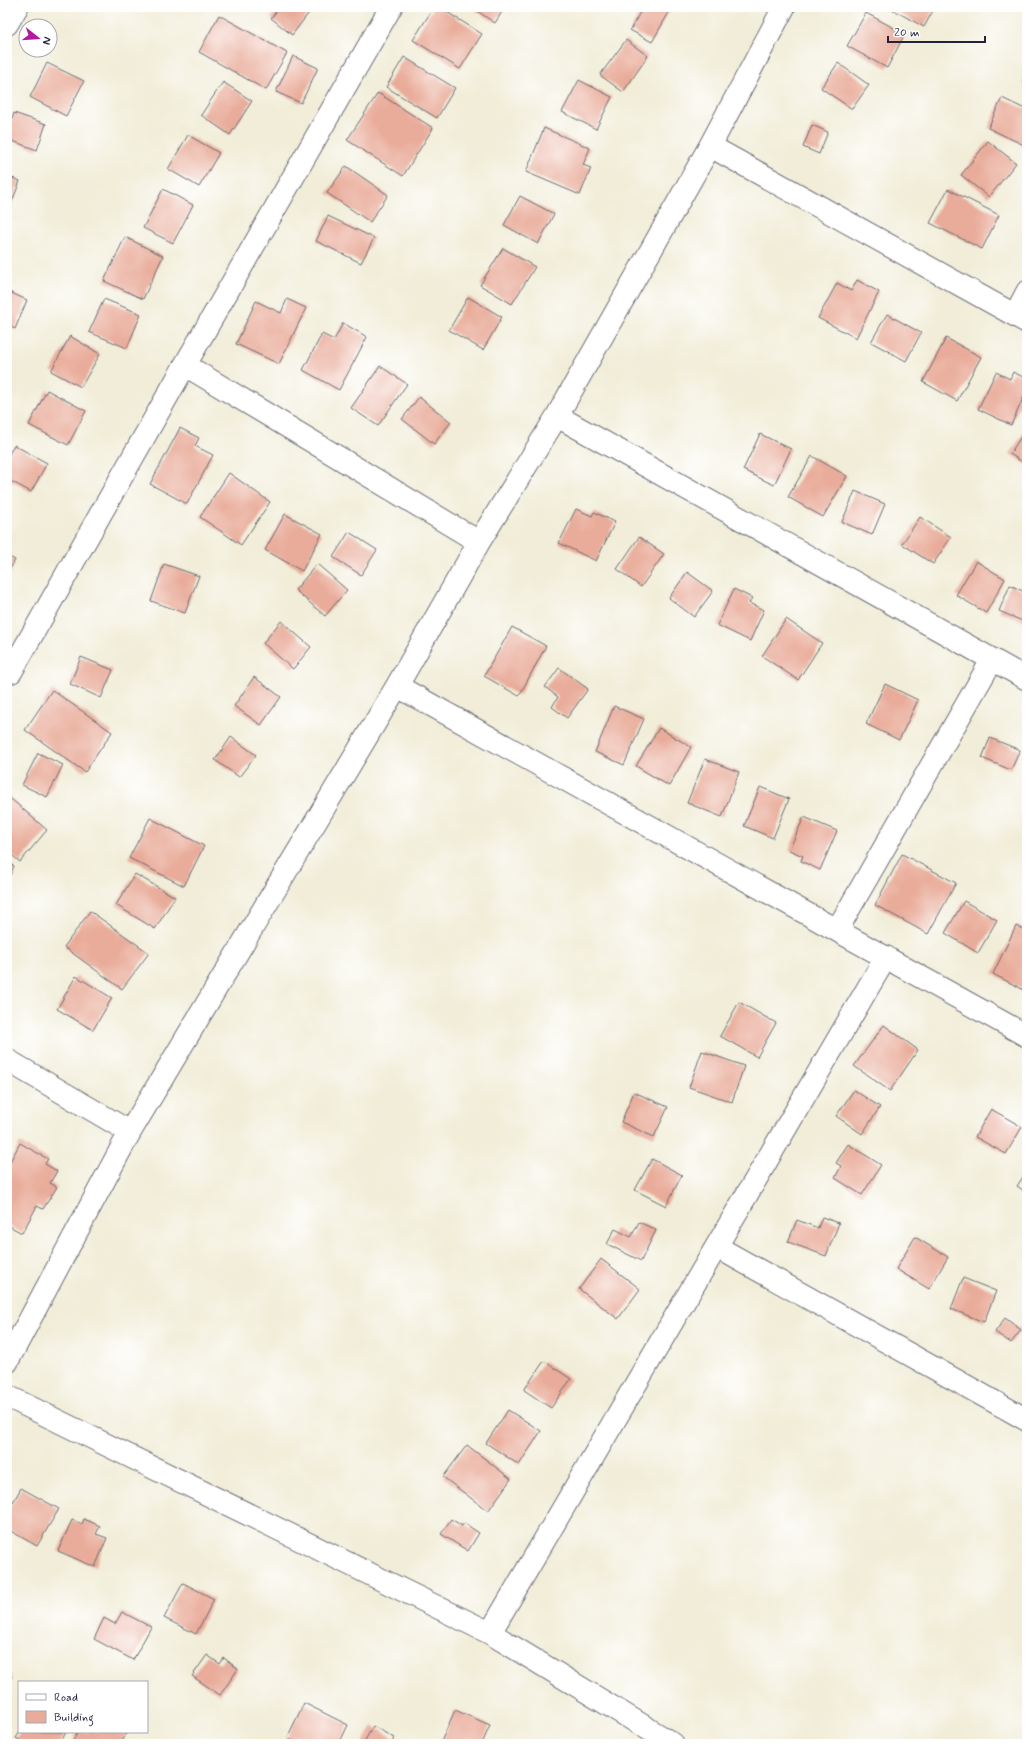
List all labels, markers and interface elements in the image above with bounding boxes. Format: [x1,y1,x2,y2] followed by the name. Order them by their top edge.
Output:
[18,18,58,58] north arrow
[888,18,985,44] scale bar
[894,25,920,41] text: 20 m
[39,35,54,46] text: N
[18,1681,148,1733] legend
[54,1690,78,1706] text: Road
[54,1710,94,1727] text: Building

